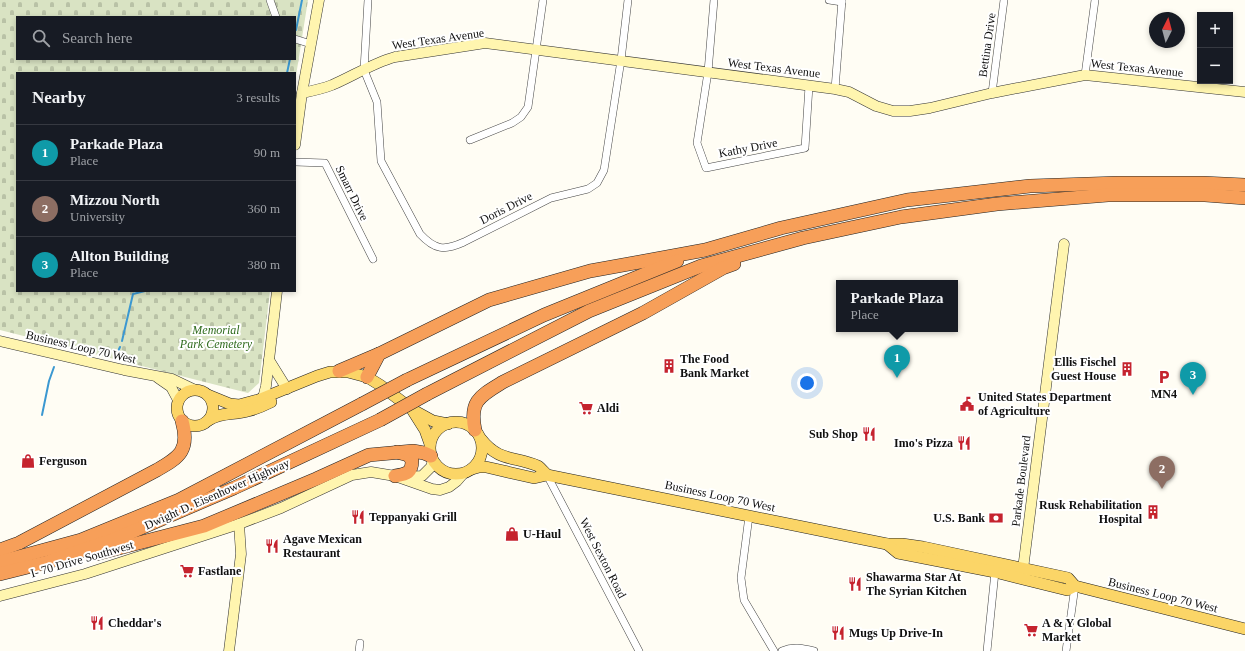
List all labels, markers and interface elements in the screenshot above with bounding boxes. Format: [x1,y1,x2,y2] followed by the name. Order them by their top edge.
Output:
[976,12,998,78] street label: Bettina Drive
[1149,12,1185,48] north arrow
[1197,12,1233,84] map controls
[1197,12,1233,48] button: +
[16,16,296,60] search box
[391,26,485,52] street label: West Texas Avenue
[30,27,52,49] icon: search
[62,30,132,46] text: Search here
[1197,48,1233,84] button: −
[727,55,821,81] street label: West Texas Avenue
[1090,56,1184,80] street label: West Texas Avenue
[32,88,86,107] text: Nearby
[236,90,280,105] text: 3 results
[717,135,779,161] street label: Kathy Drive
[70,136,163,152] text: Parkade Plaza
[42,145,48,160] text: 1
[254,145,280,160] text: 90 m
[70,153,98,168] text: Place
[333,163,371,223] street label: Smarr Drive
[477,189,535,227] street label: Doris Drive
[70,192,160,208] text: Mizzou North
[42,201,48,216] text: 2
[247,201,280,216] text: 360 m
[70,209,125,224] text: University
[70,248,169,264] text: Allton Building
[42,257,48,272] text: 3
[247,257,280,272] text: 380 m
[70,265,98,280] text: Place
[836,280,958,332] popup
[851,290,943,306] text: Parkade Plaza
[851,307,879,322] text: Place
[179,323,253,351] park label: Memorial Park Cemetery
[25,328,138,367] street label: Business Loop 70 West
[884,345,910,378] pin: 1
[680,352,749,380] place label: The Food Bank Market
[1051,355,1117,383] place label: Ellis Fischel Guest House
[661,358,677,374] building icon: The Food Bank Market
[1119,361,1135,377] building icon: Ellis Fischel Guest House
[1180,362,1206,395] pin: 3
[1156,369,1172,385] parking icon: MN4
[797,373,817,393] your location
[1151,387,1177,401] place label: MN4
[978,390,1111,418] place label: United States Department of Agriculture
[959,396,975,412] public building icon: United States Department of Agriculture
[578,400,594,416] supermarket icon: Aldi
[597,401,620,415] place label: Aldi
[861,426,877,442] restaurant icon: Sub Shop
[809,427,858,441] place label: Sub Shop
[956,435,972,451] restaurant icon: Imo's Pizza
[1008,435,1034,527] street label: Parkade Boulevard
[894,436,953,450] place label: Imo's Pizza
[20,453,36,469] shop icon: Ferguson
[39,454,87,468] place label: Ferguson
[142,456,292,532] street label: Dwight D. Eisenhower Highway
[1149,456,1175,489] pin: 2
[664,477,777,515] street label: Business Loop 70 West
[1039,498,1143,526] place label: Rusk Rehabilitation Hospital
[1145,504,1161,520] building icon: Rusk Rehabilitation Hospital
[350,509,366,525] restaurant icon: Teppanyaki Grill
[369,510,458,524] place label: Teppanyaki Grill
[988,510,1004,526] bank icon: U.S. Bank
[933,511,985,525] place label: U.S. Bank
[577,515,629,601] street label: West Sexton Road
[504,526,520,542] shop icon: U-Haul
[523,527,562,541] place label: U-Haul
[283,532,362,560] place label: Agave Mexican Restaurant
[29,537,136,580] street label: I- 70 Drive Southwest
[264,538,280,554] restaurant icon: Agave Mexican Restaurant
[179,563,195,579] supermarket icon: Fastlane
[198,564,242,578] place label: Fastlane
[866,570,967,598] place label: Shawarma Star At The Syrian Kitchen
[1107,575,1220,616] street label: Business Loop 70 West
[847,576,863,592] restaurant icon: Shawarma Star At The Syrian Kitchen
[89,615,105,631] restaurant icon: Cheddar's
[108,616,162,630] place label: Cheddar's
[1042,616,1112,644] place label: A & Y Global Market
[1023,622,1039,638] supermarket icon: A & Y Global Market
[830,625,846,641] restaurant icon: Mugs Up Drive-In
[849,626,943,640] place label: Mugs Up Drive-In

